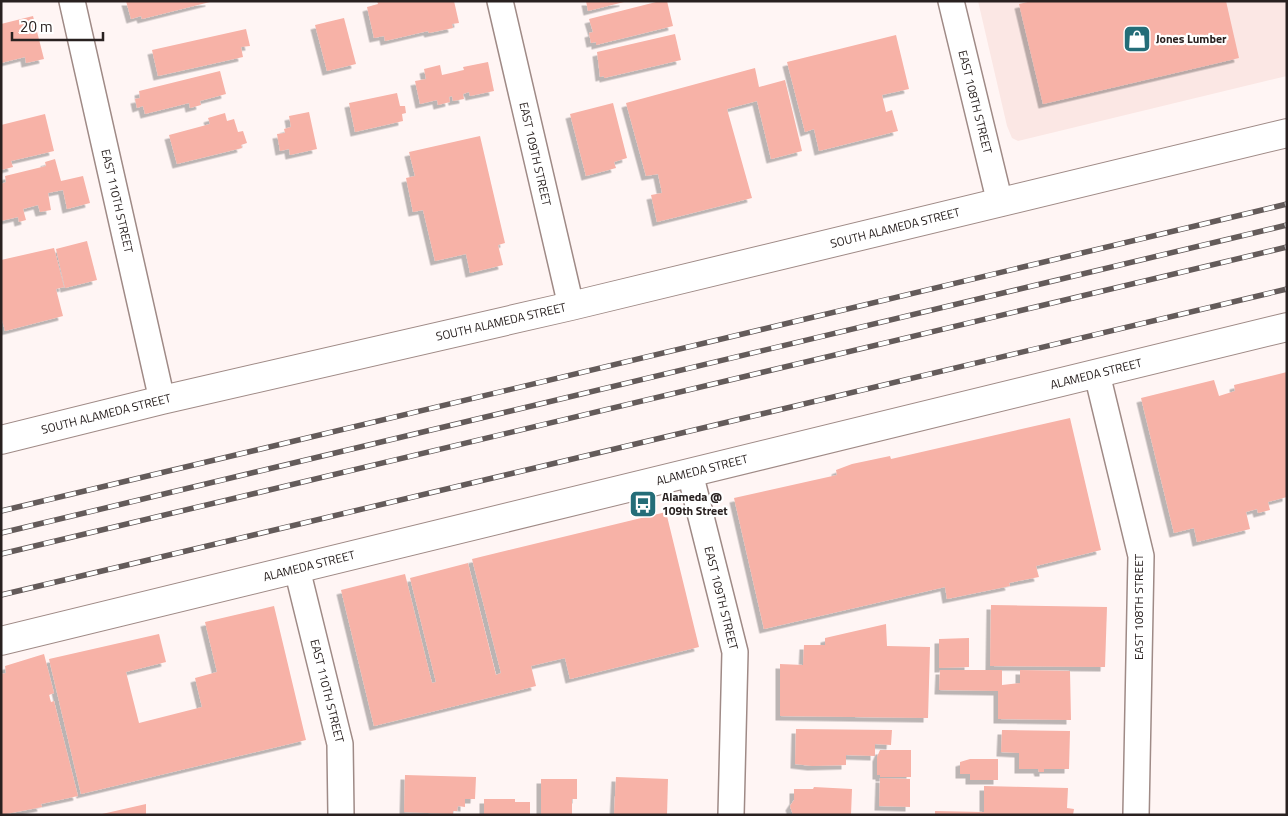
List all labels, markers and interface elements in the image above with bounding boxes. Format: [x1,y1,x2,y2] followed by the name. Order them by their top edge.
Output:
[12,10,104,42] scale bar
[20,15,53,38] text: 20 m
[1122,24,1152,54] shop icon: Jones Lumber
[1156,29,1227,48] place label: Jones Lumber
[953,48,998,156] street label: EAST 108TH STREET
[514,100,557,208] street label: EAST 109TH STREET
[96,147,139,255] street label: EAST 110TH STREET
[828,202,962,253] street label: SOUTH ALAMEDA STREET
[434,297,569,346] street label: SOUTH ALAMEDA STREET
[1048,353,1144,394] street label: ALAMEDA STREET
[39,388,173,439] street label: SOUTH ALAMEDA STREET
[654,449,750,490] street label: ALAMEDA STREET
[662,487,728,520] place label: Alameda @ 109th Street
[628,489,658,519] bus stop icon: Alameda @ 109th Street
[699,544,744,652] street label: EAST 109TH STREET
[261,545,357,586] street label: ALAMEDA STREET
[1129,553,1148,660] street label: EAST 108TH STREET
[305,637,350,745] street label: EAST 110TH STREET

